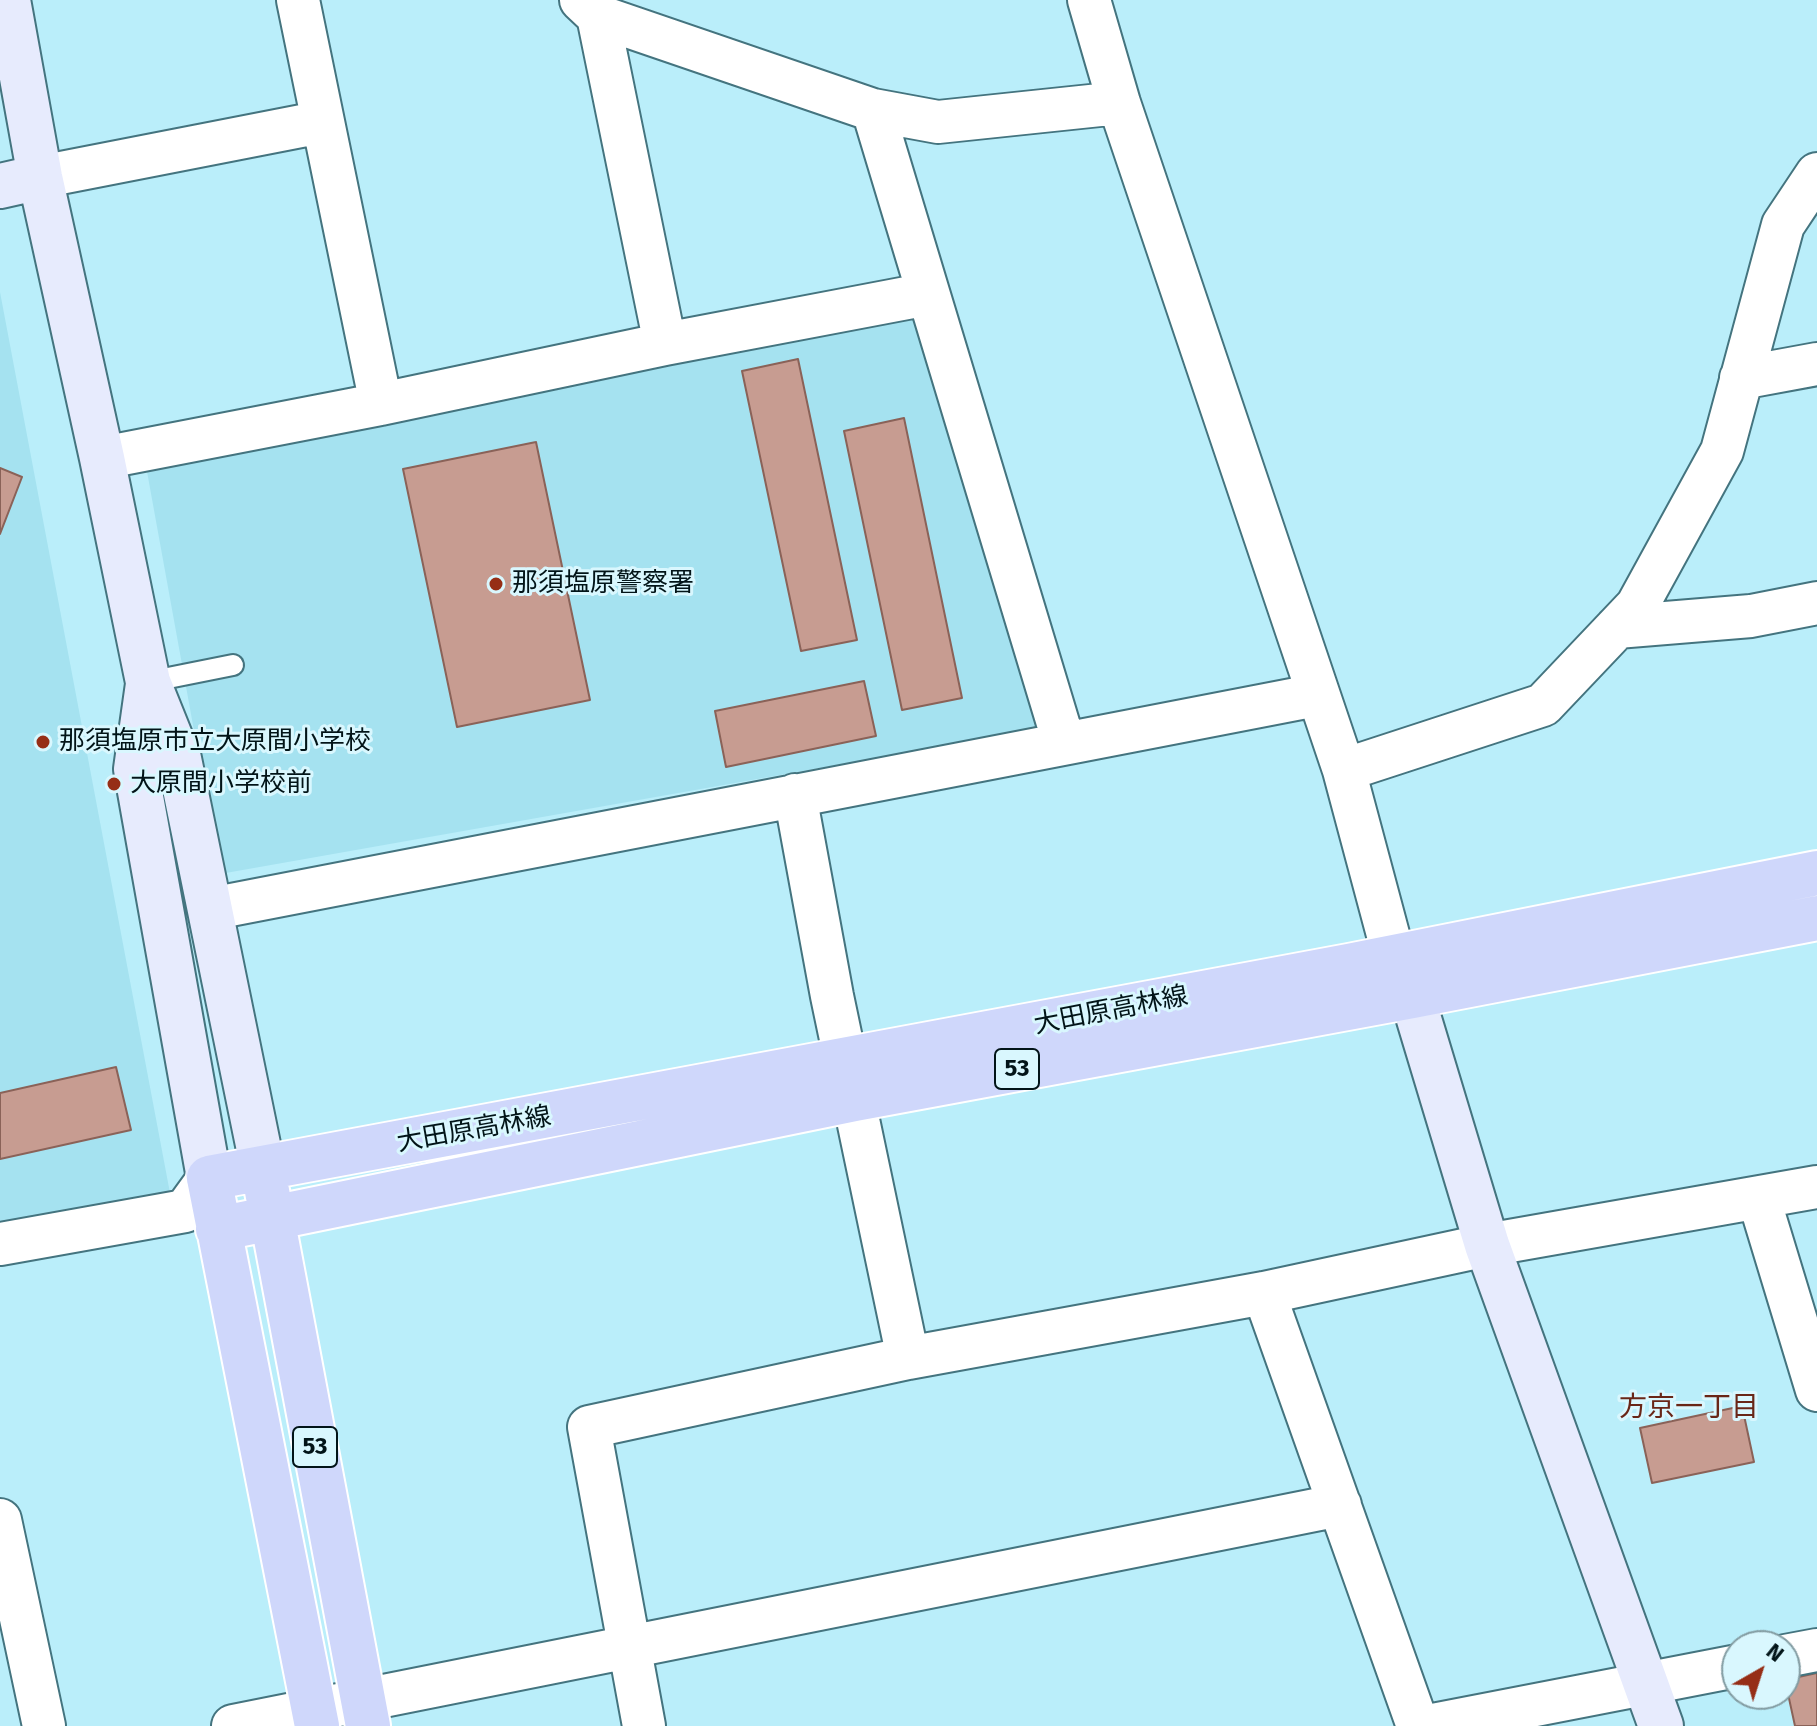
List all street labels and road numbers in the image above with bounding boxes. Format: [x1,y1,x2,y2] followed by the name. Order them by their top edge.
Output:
[1031,981,1191,1041] street label: 大田原高林線
[995,1049,1039,1089] road number: 53
[394,1101,554,1159] street label: 大田原高林線
[293,1427,337,1467] road number: 53

